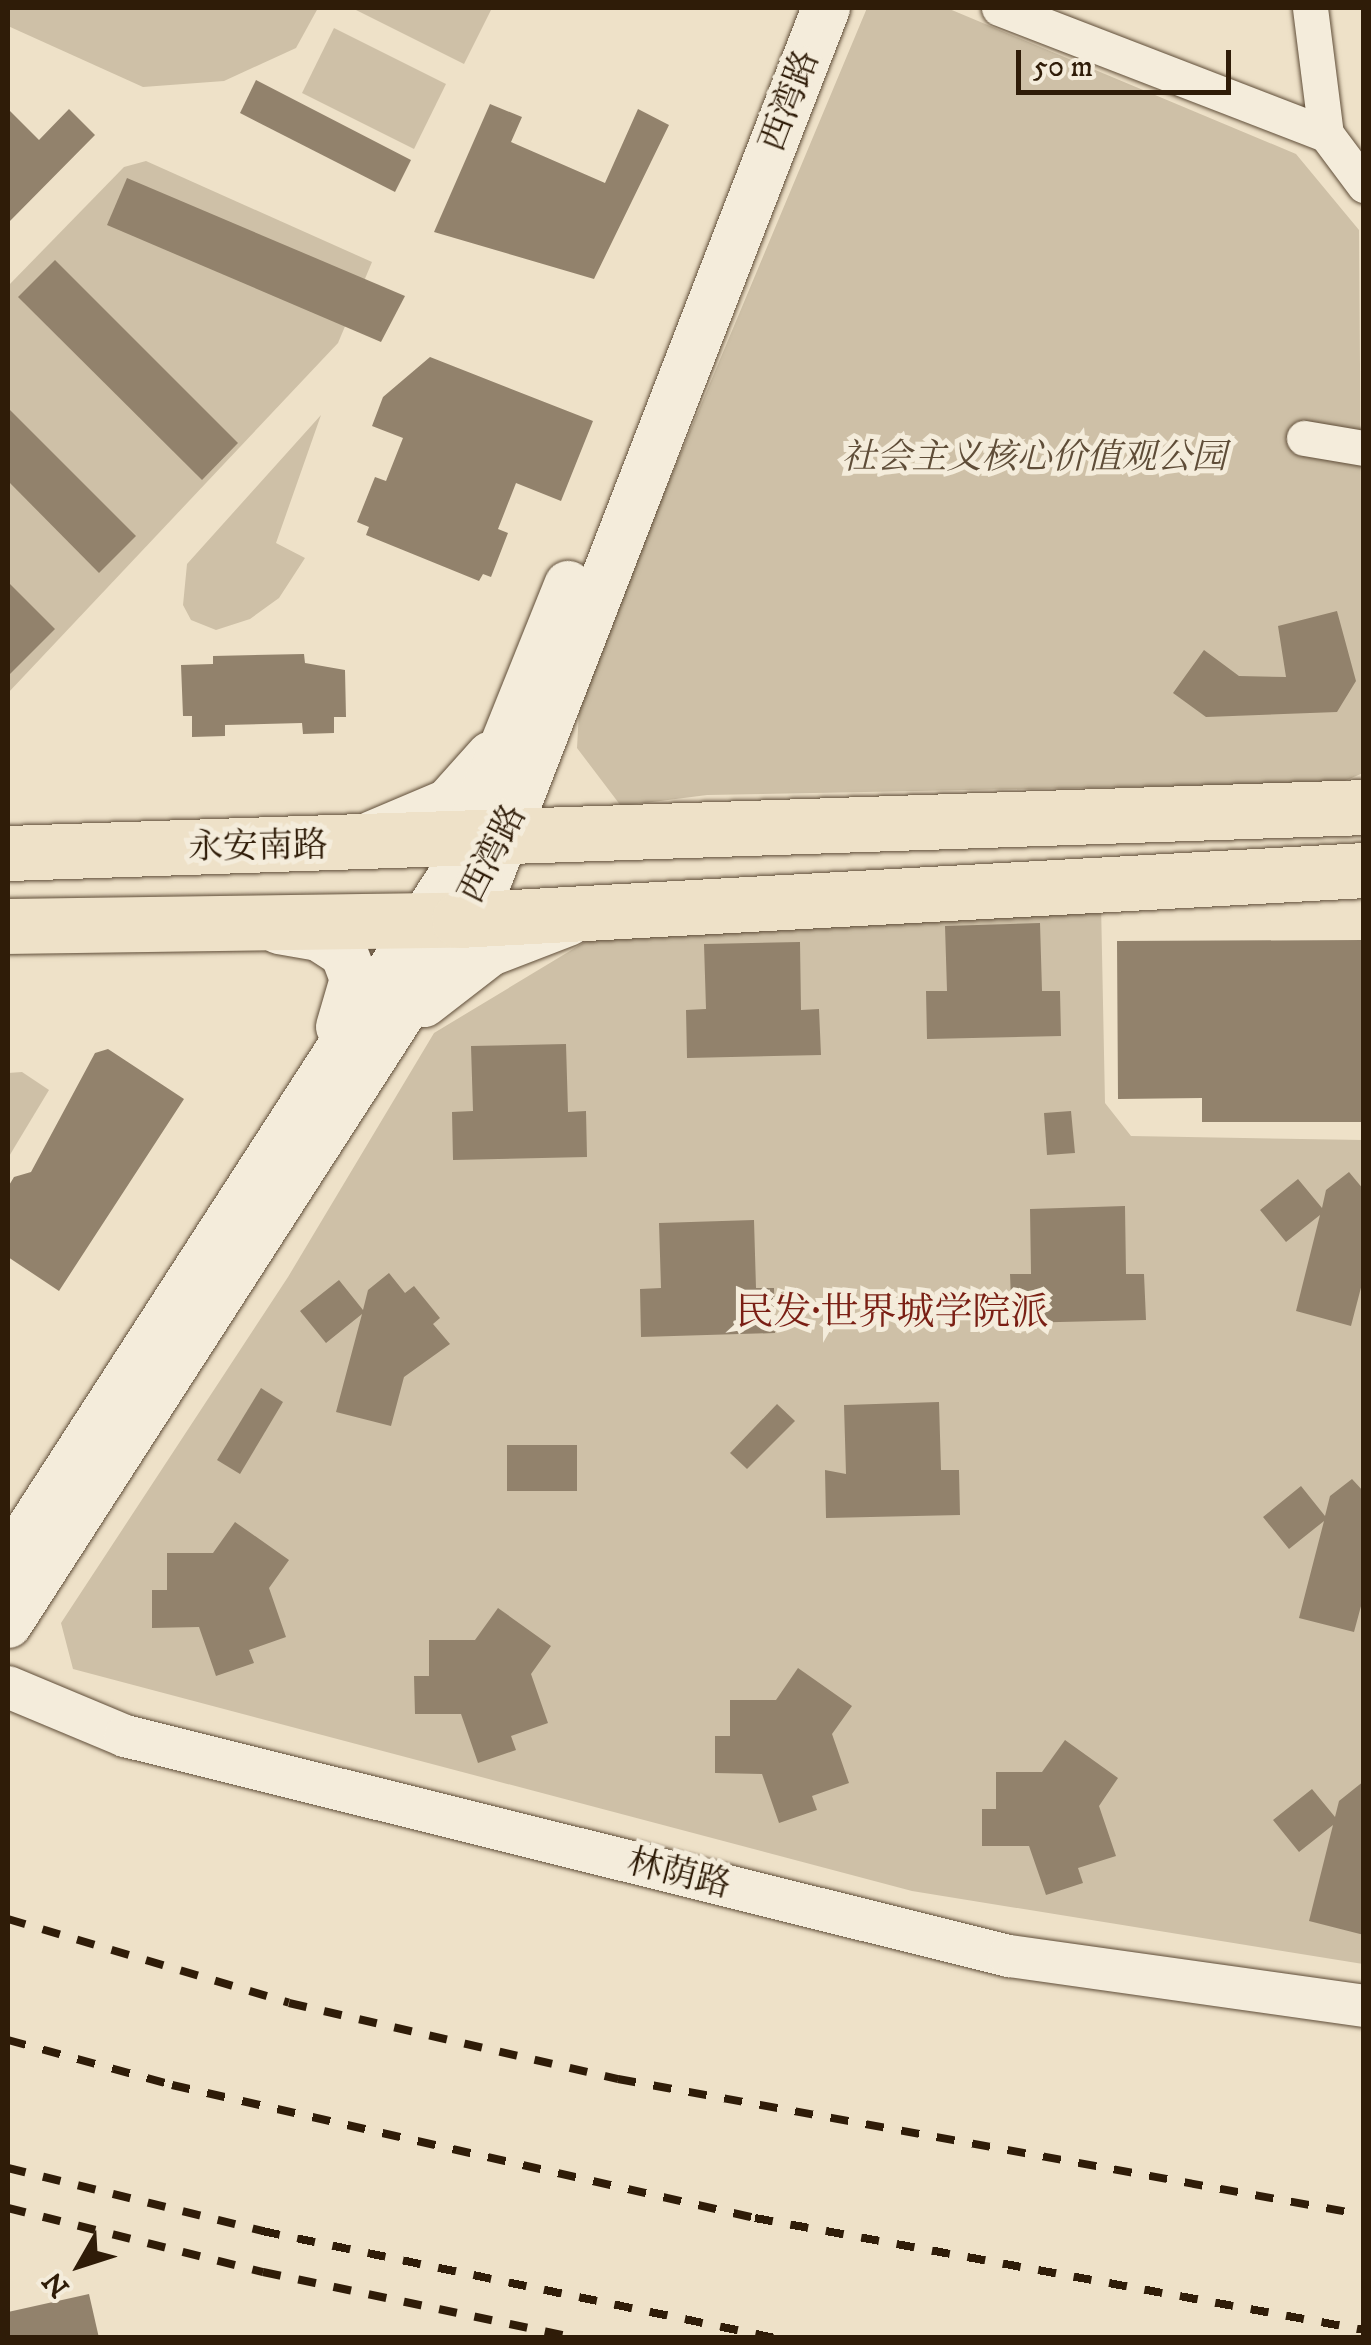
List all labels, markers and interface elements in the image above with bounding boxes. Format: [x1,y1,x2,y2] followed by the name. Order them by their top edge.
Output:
[1021,30,1236,92] scale bar
[752,44,828,158] street label: 西湾路
[1033,49,1093,86] text: 50 m
[842,437,1226,479] park label: 社会主义核心价值观公园
[450,798,536,910] street label: 西湾路
[188,825,328,869] street label: 永安南路
[735,1291,1049,1337] district label: 民发·世界城学院派
[623,1841,735,1907] street label: 林荫路
[30,2215,130,2315] north arrow
[35,2264,77,2304] text: N

